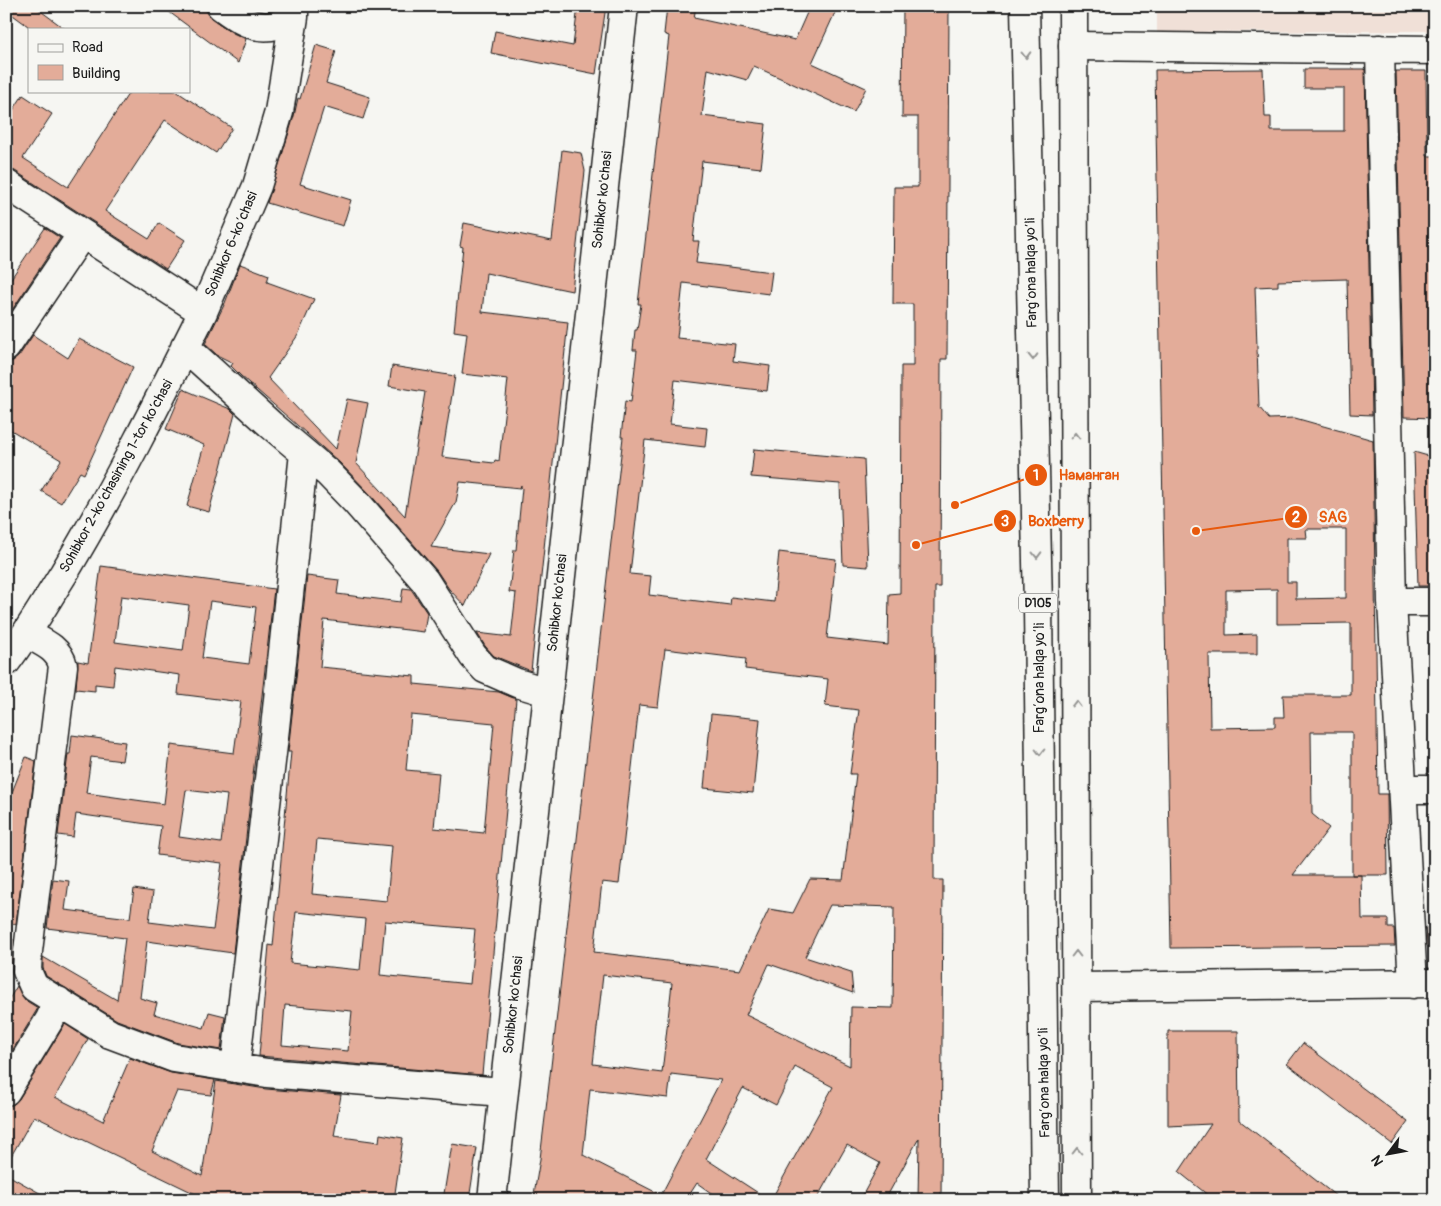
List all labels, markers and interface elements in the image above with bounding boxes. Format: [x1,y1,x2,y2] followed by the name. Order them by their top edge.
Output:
[28,28,190,92] legend
[72,38,103,57] text: Road
[1020,51,1031,59] one-way arrow
[72,64,120,83] text: Building
[588,150,616,250] street label: Sohibkor ko'chasi
[201,188,261,299] street label: Sohibkor 6-koʼchasi
[1022,217,1040,328] street label: Farg‘ona halqa yo‘li
[1027,354,1038,362] one-way arrow
[56,376,177,575] street label: Sohibkor 2-ko‘chasining 1-tor ko‘chasi
[1070,432,1080,440] one-way arrow
[1024,460,1129,490] callout: Наманган
[1033,466,1039,485] text: 1
[1059,466,1120,485] text: Наманган
[1283,502,1357,532] callout: SAG
[993,506,1094,536] callout: Boxberry
[1292,508,1300,527] text: 2
[1319,508,1347,527] text: SAG
[1001,512,1009,531] text: 3
[1028,512,1084,531] text: Boxberry
[1032,552,1042,559] one-way arrow
[543,553,571,653] street label: Sohibkor ko'chasi
[1019,594,1057,612] road number: D105
[1031,622,1048,733] street label: Farg‘ona halqa yo‘li
[1071,699,1081,707] one-way arrow
[1034,749,1045,757] one-way arrow
[1071,949,1082,957] one-way arrow
[499,955,527,1055] street label: Sohibkor ko'chasi
[1035,1027,1053,1138] street label: Farg‘ona halqa yo‘li
[1364,1128,1414,1178] north arrow
[1072,1147,1082,1154] one-way arrow
[1368,1152,1387,1169] text: N

